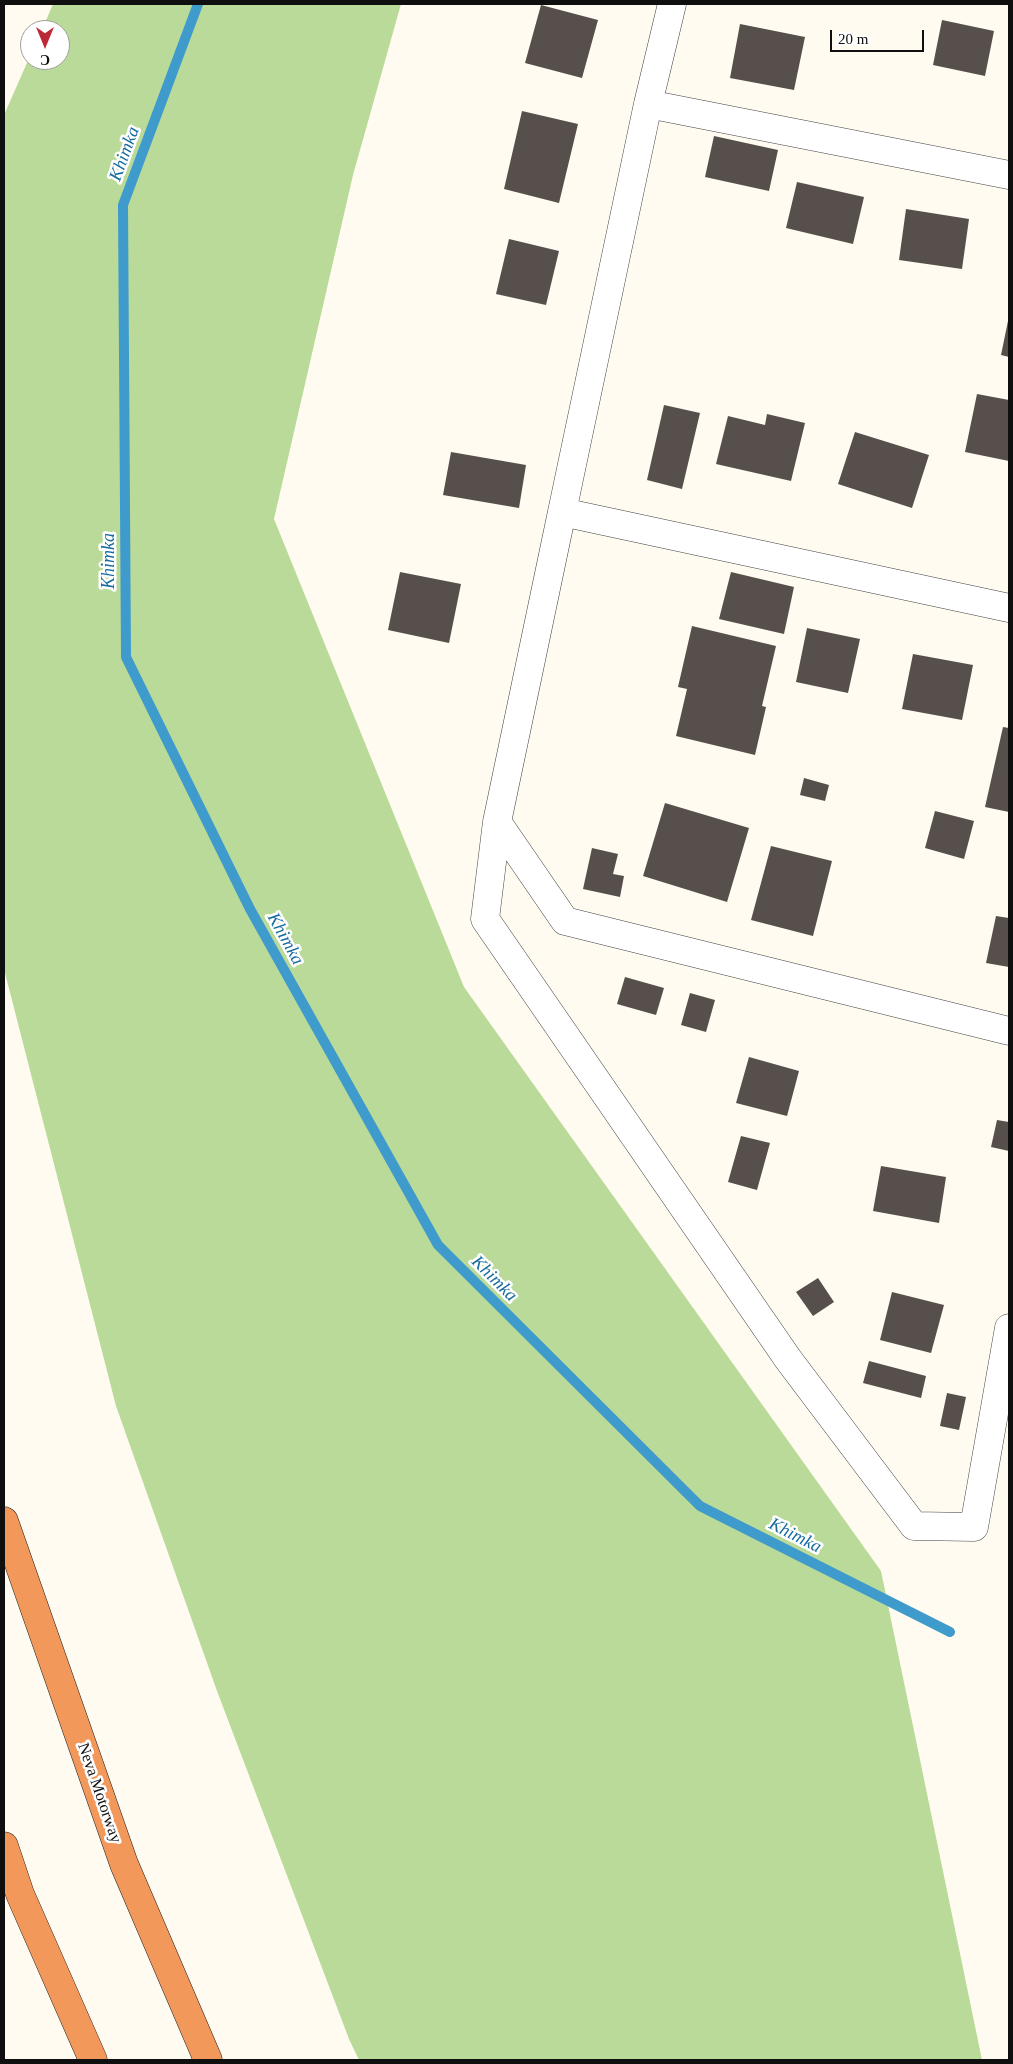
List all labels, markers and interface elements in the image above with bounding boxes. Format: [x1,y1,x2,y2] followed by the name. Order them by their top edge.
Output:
[20,20,70,70] north arrow
[833,20,927,52] scale bar
[838,31,868,47] text: 20 m
[40,52,50,67] text: С
[105,124,145,184] water label: Khimka
[98,533,120,589] water label: Khimka
[262,909,308,969] water label: Khimka
[467,1252,521,1306] water label: Khimka
[765,1514,825,1558] water label: Khimka
[73,1741,125,1845] street label: Neva Motorway

